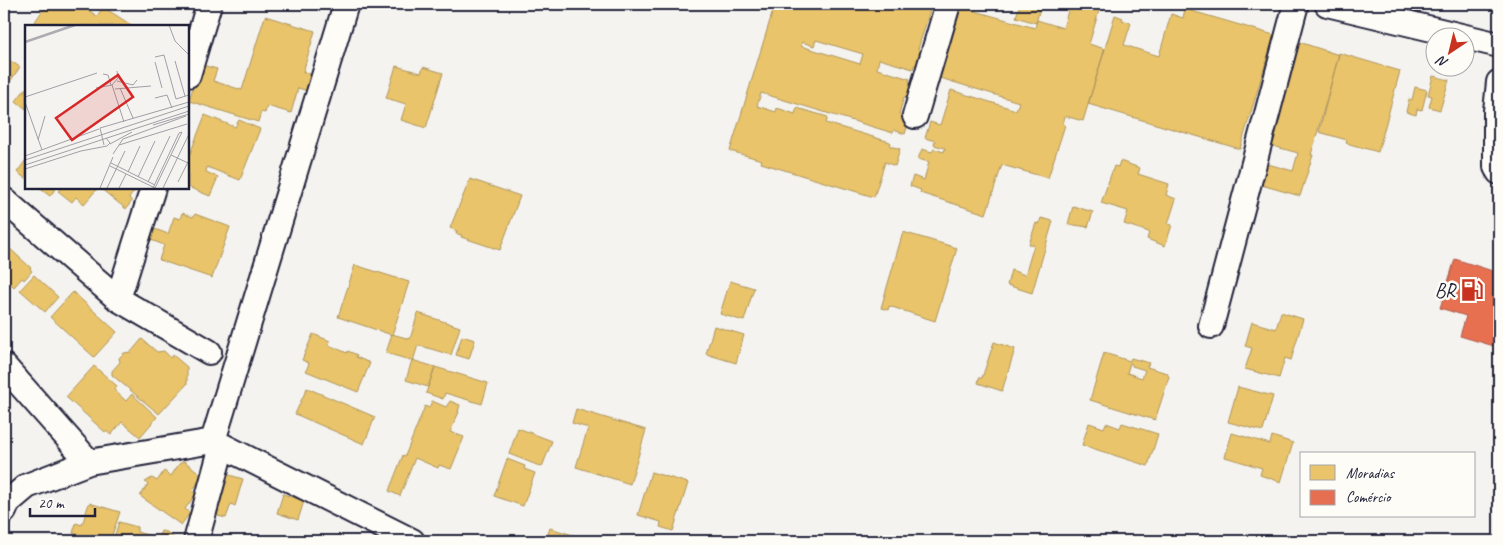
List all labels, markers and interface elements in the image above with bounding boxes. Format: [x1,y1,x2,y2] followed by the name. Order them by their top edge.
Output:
[25,25,189,189] inset map
[1426,28,1476,78] north arrow
[1432,51,1451,72] text: N
[1459,277,1485,303] fuel station icon: BR
[1435,278,1457,303] place label: BR
[1300,452,1476,518] legend
[1346,464,1396,483] text: Moradias
[30,485,95,517] scale bar
[1346,488,1392,507] text: Comércio
[38,494,65,513] text: 20 m

